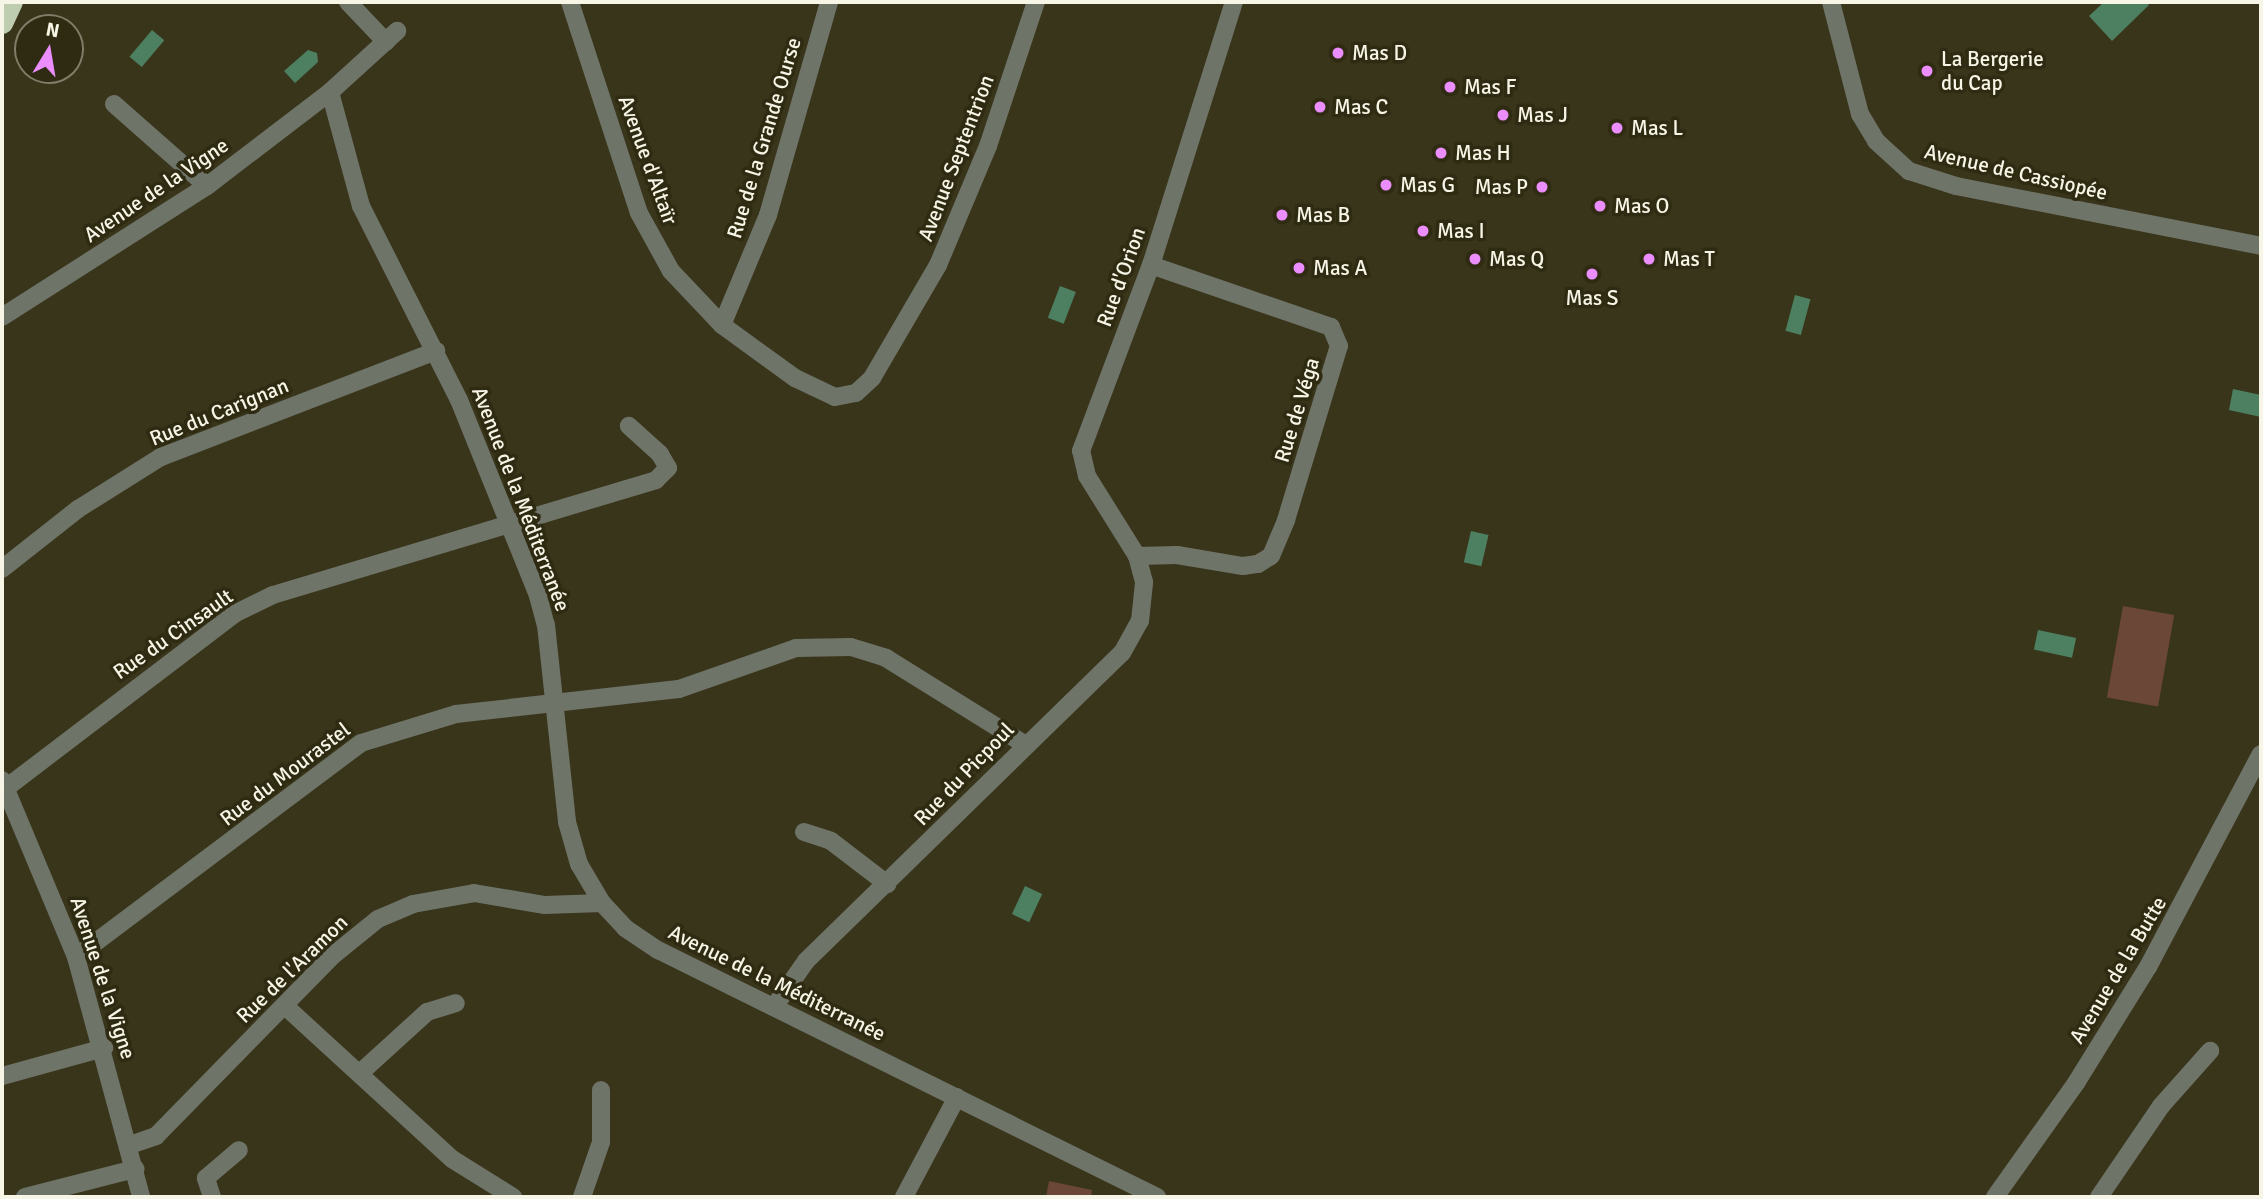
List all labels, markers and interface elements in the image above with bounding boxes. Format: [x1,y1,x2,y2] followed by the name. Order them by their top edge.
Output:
[14,14,84,84] north arrow
[44,17,61,43] text: N
[721,35,807,241] street label: Rue de la Grande Ourse
[1352,40,1407,66] place label: Mas D
[1330,45,1346,61] marker: Mas D
[1941,46,2044,96] place label: La Bergerie du Cap
[1919,63,1935,79] marker: La Bergerie du Cap
[913,71,999,245] street label: Avenue Septentrion
[1464,74,1516,100] place label: Mas F
[1442,79,1458,95] marker: Mas F
[613,92,683,228] street label: Avenue d'Altaïr
[1334,94,1388,120] place label: Mas C
[1312,99,1328,115] marker: Mas C
[1517,102,1568,128] place label: Mas J
[1495,107,1511,123] marker: Mas J
[1631,115,1683,141] place label: Mas L
[1609,120,1625,136] marker: Mas L
[79,132,233,248] street label: Avenue de la Vigne
[1922,139,2110,205] street label: Avenue de Cassiopée
[1455,140,1511,166] place label: Mas H
[1433,145,1449,161] marker: Mas H
[1400,172,1455,198] place label: Mas G
[1475,174,1528,200] place label: Mas P
[1378,177,1394,193] marker: Mas G
[1534,179,1550,195] marker: Mas P
[1614,193,1669,219] place label: Mas O
[1592,198,1608,214] marker: Mas O
[1296,202,1350,228] place label: Mas B
[1274,207,1290,223] marker: Mas B
[1437,218,1485,244] place label: Mas I
[1415,223,1431,239] marker: Mas I
[1091,224,1151,330] street label: Rue d'Orion
[1489,246,1544,272] place label: Mas Q
[1663,246,1715,272] place label: Mas T
[1467,251,1483,267] marker: Mas Q
[1641,251,1657,267] marker: Mas T
[1313,255,1367,281] place label: Mas A
[1291,260,1307,276] marker: Mas A
[1584,266,1600,282] marker: Mas S
[1565,285,1619,311] place label: Mas S
[1269,355,1325,465] street label: Rue de Véga
[146,373,292,451] street label: Rue du Carignan
[467,383,575,615] street label: Avenue de la Méditerranée
[108,583,238,685] street label: Rue du Cinsault
[215,717,355,831] street label: Rue du Mourastel
[909,717,1019,831] street label: Rue du Picpoul
[2064,892,2172,1048] street label: Avenue de la Butte
[65,894,141,1062] street label: Avenue de la Vigne
[231,910,353,1028] street label: Rue de l'Aramon
[664,919,890,1047] street label: Avenue de la Méditerranée

